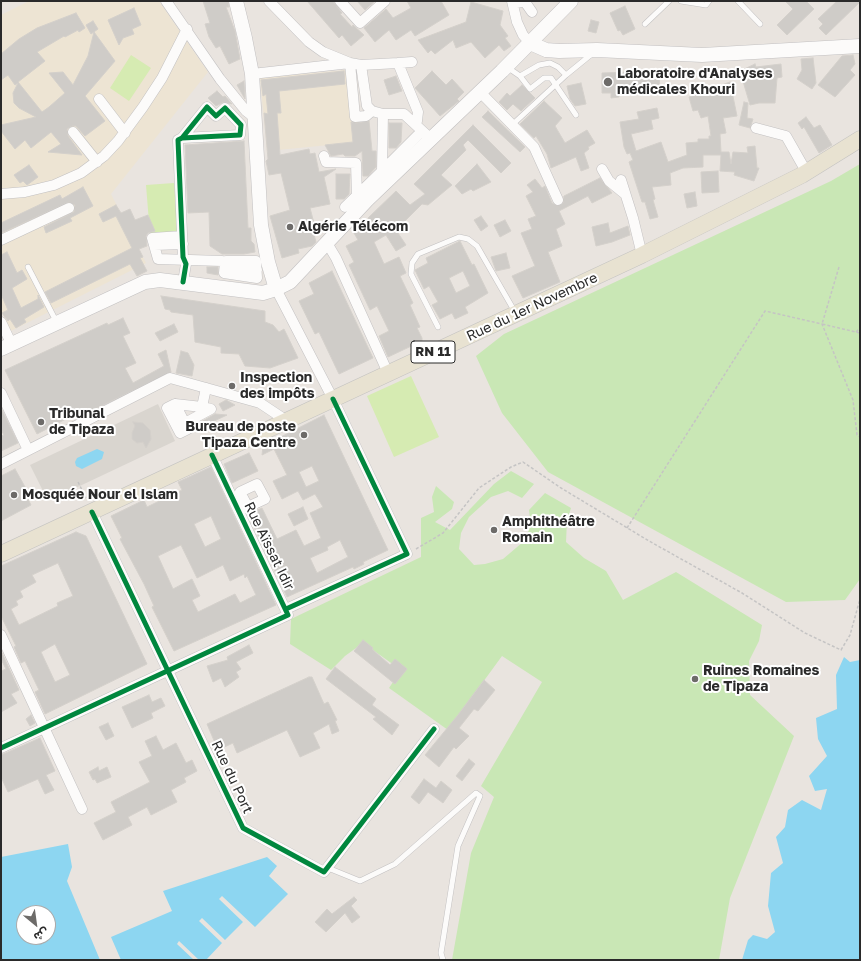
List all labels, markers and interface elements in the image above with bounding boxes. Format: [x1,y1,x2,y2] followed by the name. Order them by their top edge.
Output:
[617,66,773,98] place label: Laboratoire d'Analyses médicales Khouri
[602,76,614,88] marker: Laboratoire d'Analyses médicales Khouri
[298,219,408,235] place label: Algérie Télécom
[285,222,295,232] marker: Algérie Télécom
[464,269,600,345] street label: Rue du 1er Novembre
[411,341,455,363] road number: RN 11
[240,370,315,402] place label: Inspection des impôts
[227,381,237,391] marker: Inspection des impôts
[49,406,114,438] place label: Tribunal de Tipaza
[36,417,46,427] marker: Tribunal de Tipaza
[185,419,296,452] place label: Bureau de poste Tipaza Centre
[299,430,309,440] marker: Bureau de poste Tipaza Centre
[22,487,178,503] place label: Mosquée Nour el Islam
[9,490,19,500] marker: Mosquée Nour el Islam
[240,499,298,593] street label: Rue Aïssat Idir
[502,514,595,546] place label: Amphithéâtre Romain
[489,525,499,535] marker: Amphithéâtre Romain
[703,663,819,696] place label: Ruines Romaines de Tipaza
[690,674,700,684] marker: Ruines Romaines de Tipaza
[208,738,256,816] street label: Rue du Port
[16,905,56,945] north arrow
[32,926,51,944] text: ش

